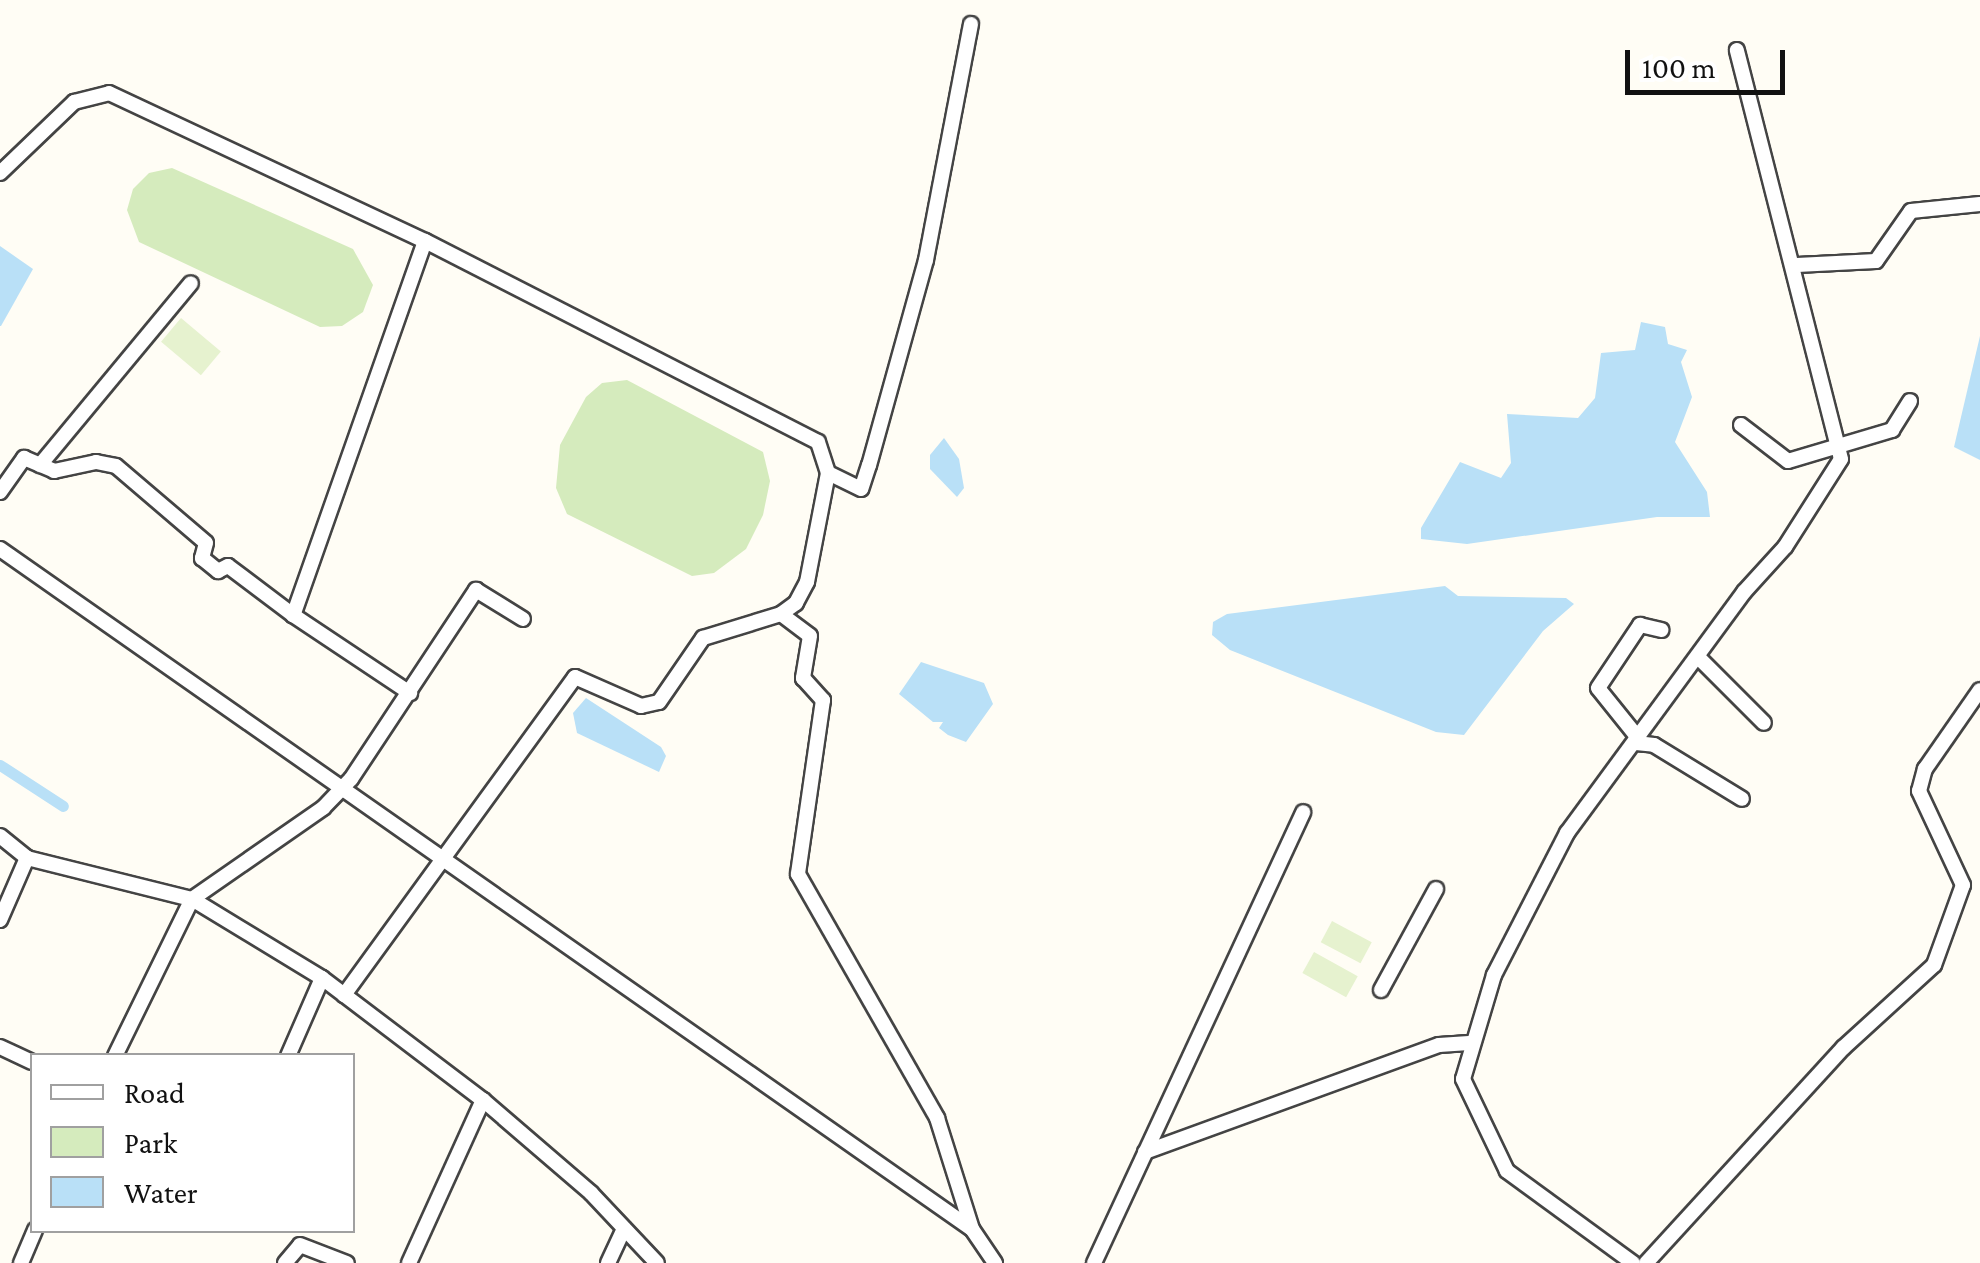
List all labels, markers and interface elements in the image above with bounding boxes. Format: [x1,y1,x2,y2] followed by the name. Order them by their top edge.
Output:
[1630,30,1790,92] scale bar
[1642,51,1716,84] text: 100 m
[30,1053,355,1233] legend
[124,1076,185,1109] text: Road
[124,1126,177,1159] text: Park
[124,1176,198,1209] text: Water

